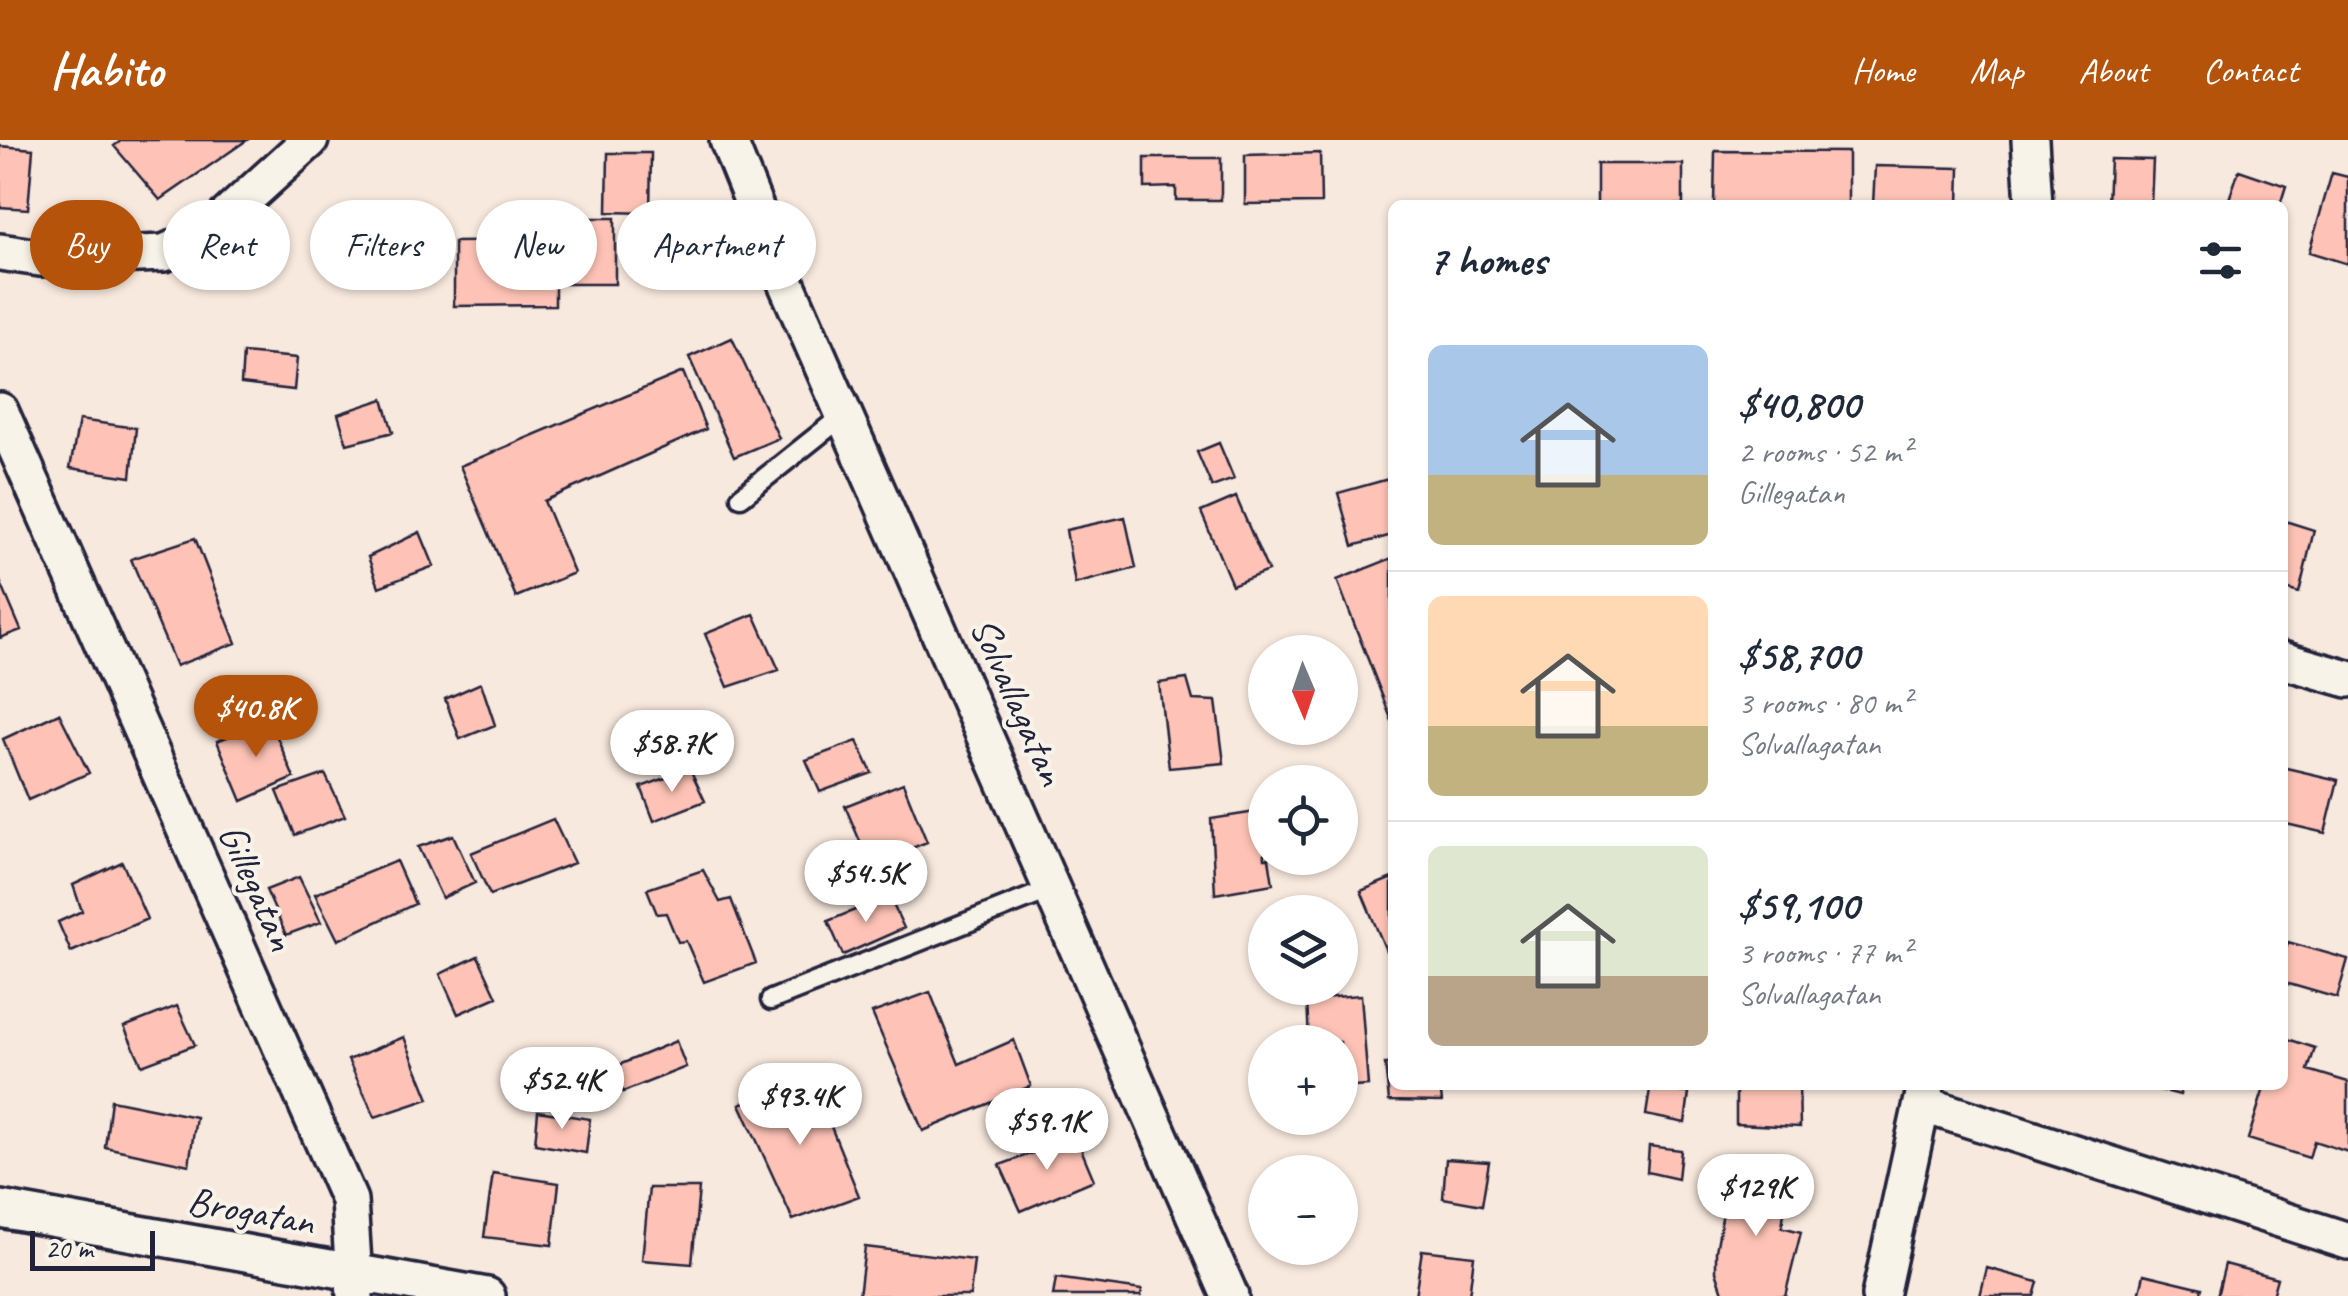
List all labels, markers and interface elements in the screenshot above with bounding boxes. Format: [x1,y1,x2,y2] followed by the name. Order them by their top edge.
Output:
[50,40,163,100] text: Habito
[1852,48,1915,93] text: Home
[1970,48,2023,93] text: Map
[2078,48,2148,93] text: About
[2203,48,2298,93] text: Contact
[30,200,143,290] chip: Buy
[163,200,290,290] chip: Rent
[310,200,456,290] chip: Filters
[476,200,597,290] chip: New
[617,200,816,290] chip: Apartment
[2193,233,2248,288] icon: filters
[1428,234,1546,287] text: 7 homes
[1738,378,1860,431] text: $40,800
[1508,385,1628,505] icon: home
[1738,431,1911,472] text: 2 rooms · 52 m²
[1738,472,1845,513] text: Gillegatan
[959,609,1077,793] street label: Solvallagatan
[1738,629,1859,682] text: $58,700
[1248,635,1358,745] north arrow
[1248,635,1358,1265] map controls
[1508,636,1628,756] icon: home
[175,675,337,760] pin: $40.8K
[1738,682,1911,723] text: 3 rooms · 80 m²
[216,687,296,728] text: $40.8K
[591,710,753,795] pin: $58.7K
[632,722,712,763] text: $58.7K
[1738,723,1880,764] text: Solvallagatan
[1248,765,1358,875] button: locate
[207,816,307,959] street label: Gillegatan
[785,840,947,925] pin: $54.5K
[826,852,906,893] text: $54.5K
[1738,879,1859,932] text: $59,100
[1508,886,1628,1006] icon: home
[1248,895,1358,1005] button: layers
[1738,932,1911,973] text: 3 rooms · 77 m²
[1738,973,1880,1014] text: Solvallagatan
[1248,1025,1358,1135] button: +
[481,1047,643,1132] pin: $52.4K
[522,1059,602,1100] text: $52.4K
[719,1063,881,1148] pin: $93.4K
[760,1075,840,1116] text: $93.4K
[966,1088,1128,1173] pin: $59.1K
[1007,1100,1087,1141] text: $59.1K
[1686,1154,1826,1239] pin: $129K
[1248,1155,1358,1265] button: −
[1719,1166,1793,1207] text: $129K
[184,1175,319,1247] street label: Brogatan
[30,1226,155,1270] scale bar
[45,1231,93,1266] text: 20 m

